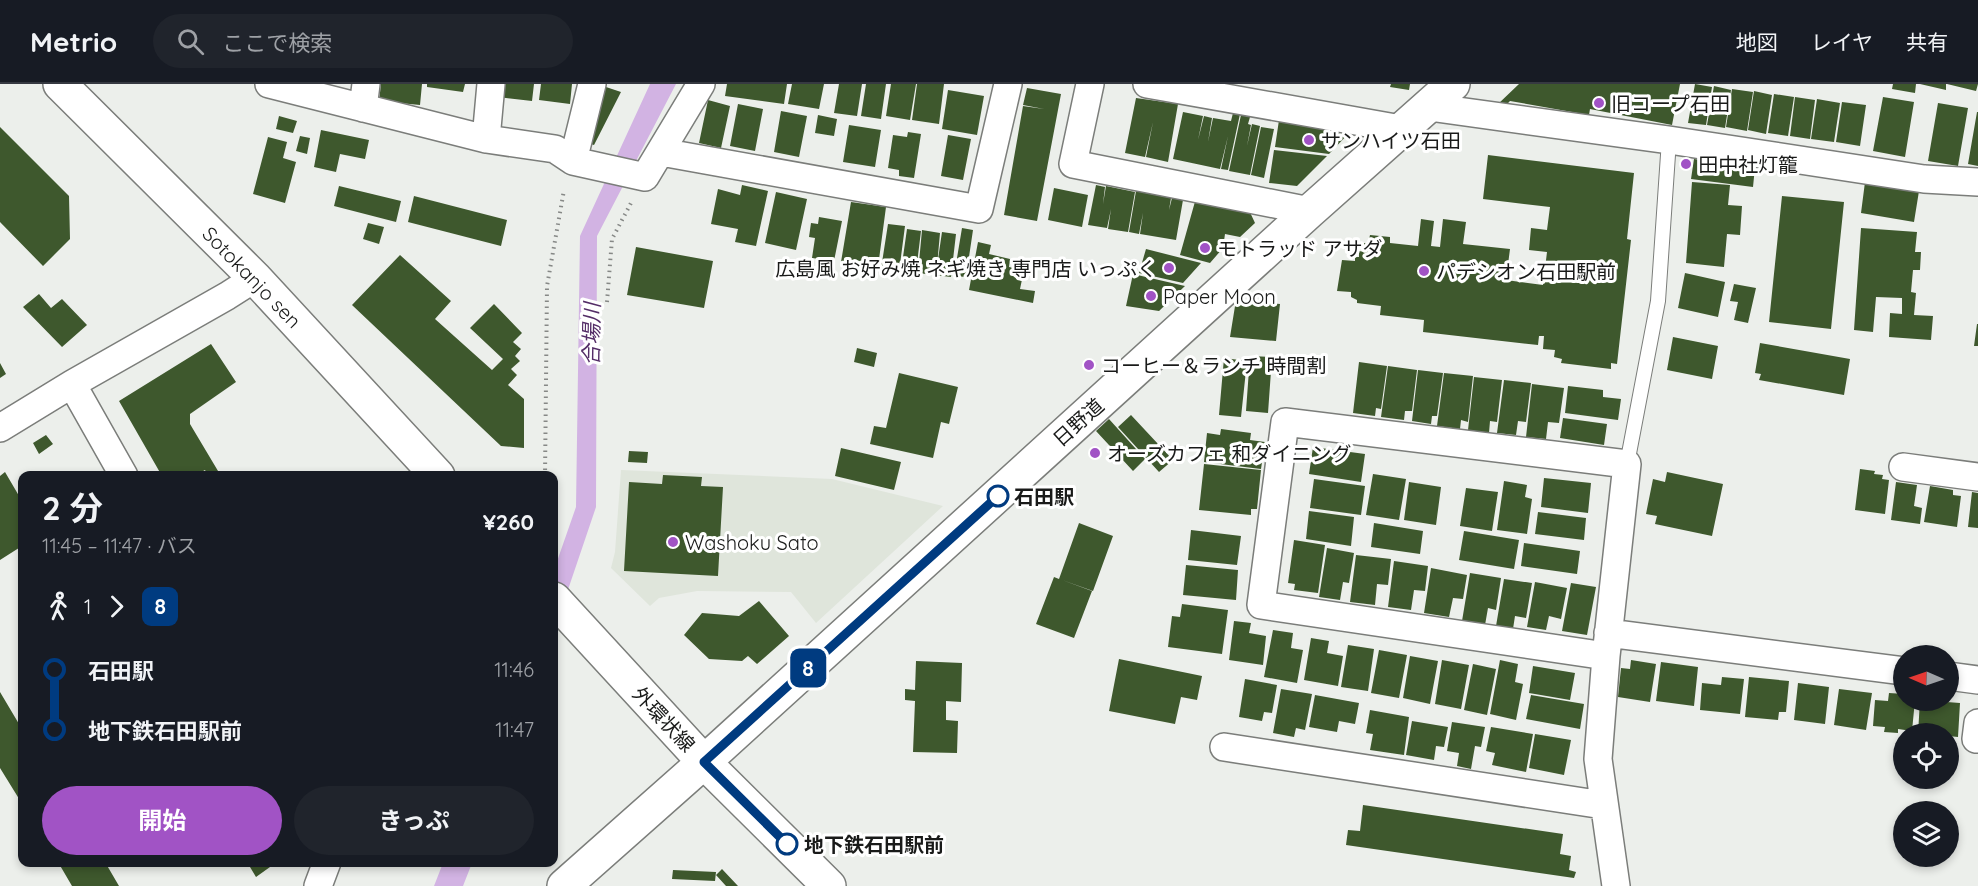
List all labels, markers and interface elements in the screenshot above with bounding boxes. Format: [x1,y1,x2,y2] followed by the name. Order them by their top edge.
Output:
[153,14,573,68] search box
[30,24,117,59] text: Metrio
[174,25,207,58] icon: search
[222,29,332,57] text: ここで検索
[1736,29,1778,55] text: 地図
[1811,29,1873,55] text: レイヤ
[1906,29,1948,55] text: 共有
[1611,91,1730,116] place label: 旧コープ石田
[1592,96,1606,110] marker: 旧コープ石田
[1321,128,1461,153] place label: サンハイツ石田
[1302,133,1316,147] marker: サンハイツ石田
[1698,152,1798,177] place label: 田中社灯籠
[1679,157,1693,171] marker: 田中社灯籠
[197,221,307,333] street label: Sotokanjo sen
[1217,236,1382,261] place label: モトラッド アサダ
[1198,241,1212,255] marker: モトラッド アサダ
[775,256,1157,281] place label: 広島風 お好み焼 ネギ焼き 専門店 いっぷく
[1436,259,1616,284] place label: パデシオン石田駅前
[1162,261,1176,275] marker: 広島風 お好み焼 ネギ焼き 専門店 いっぷく
[1417,264,1431,278] marker: パデシオン石田駅前
[1163,284,1276,309] place label: Paper Moon
[1144,289,1158,303] marker: Paper Moon
[577,300,605,366] water label: 合場川
[1101,353,1326,378] place label: コーヒー＆ランチ 時間割
[1082,358,1096,372] marker: コーヒー＆ランチ 時間割
[1047,393,1109,451] street label: 日野道
[1107,441,1351,466] place label: オーズカフェ 和ダイニング
[1088,446,1102,460] marker: オーズカフェ 和ダイニング
[1014,484,1074,509] place label: 石田駅
[987,485,1009,507] marker: 石田駅
[42,487,103,528] text: 2 分
[483,508,534,536] text: ¥260
[685,530,819,555] place label: Washoku Sato
[42,533,197,558] text: 11:45 – 11:47 · バス
[666,535,680,549] marker: Washoku Sato
[42,590,75,623] icon: walk
[100,590,133,623] icon: forward
[154,593,166,619] text: 8
[84,594,91,619] text: 1
[1893,645,1959,711] north arrow
[1893,645,1959,867] map controls
[788,648,828,688] line badge: 8
[802,655,814,681] text: 8
[88,657,154,685] text: 石田駅
[494,657,534,682] text: 11:46
[628,681,700,757] street label: 外環状線
[88,717,242,745] text: 地下鉄石田駅前
[495,717,534,742] text: 11:47
[1893,723,1959,789] button: locate
[42,786,282,855] button: 開始
[294,786,534,855] button: きっぷ
[1893,801,1959,867] button: layers
[804,832,944,857] place label: 地下鉄石田駅前
[776,833,798,855] marker: 地下鉄石田駅前

